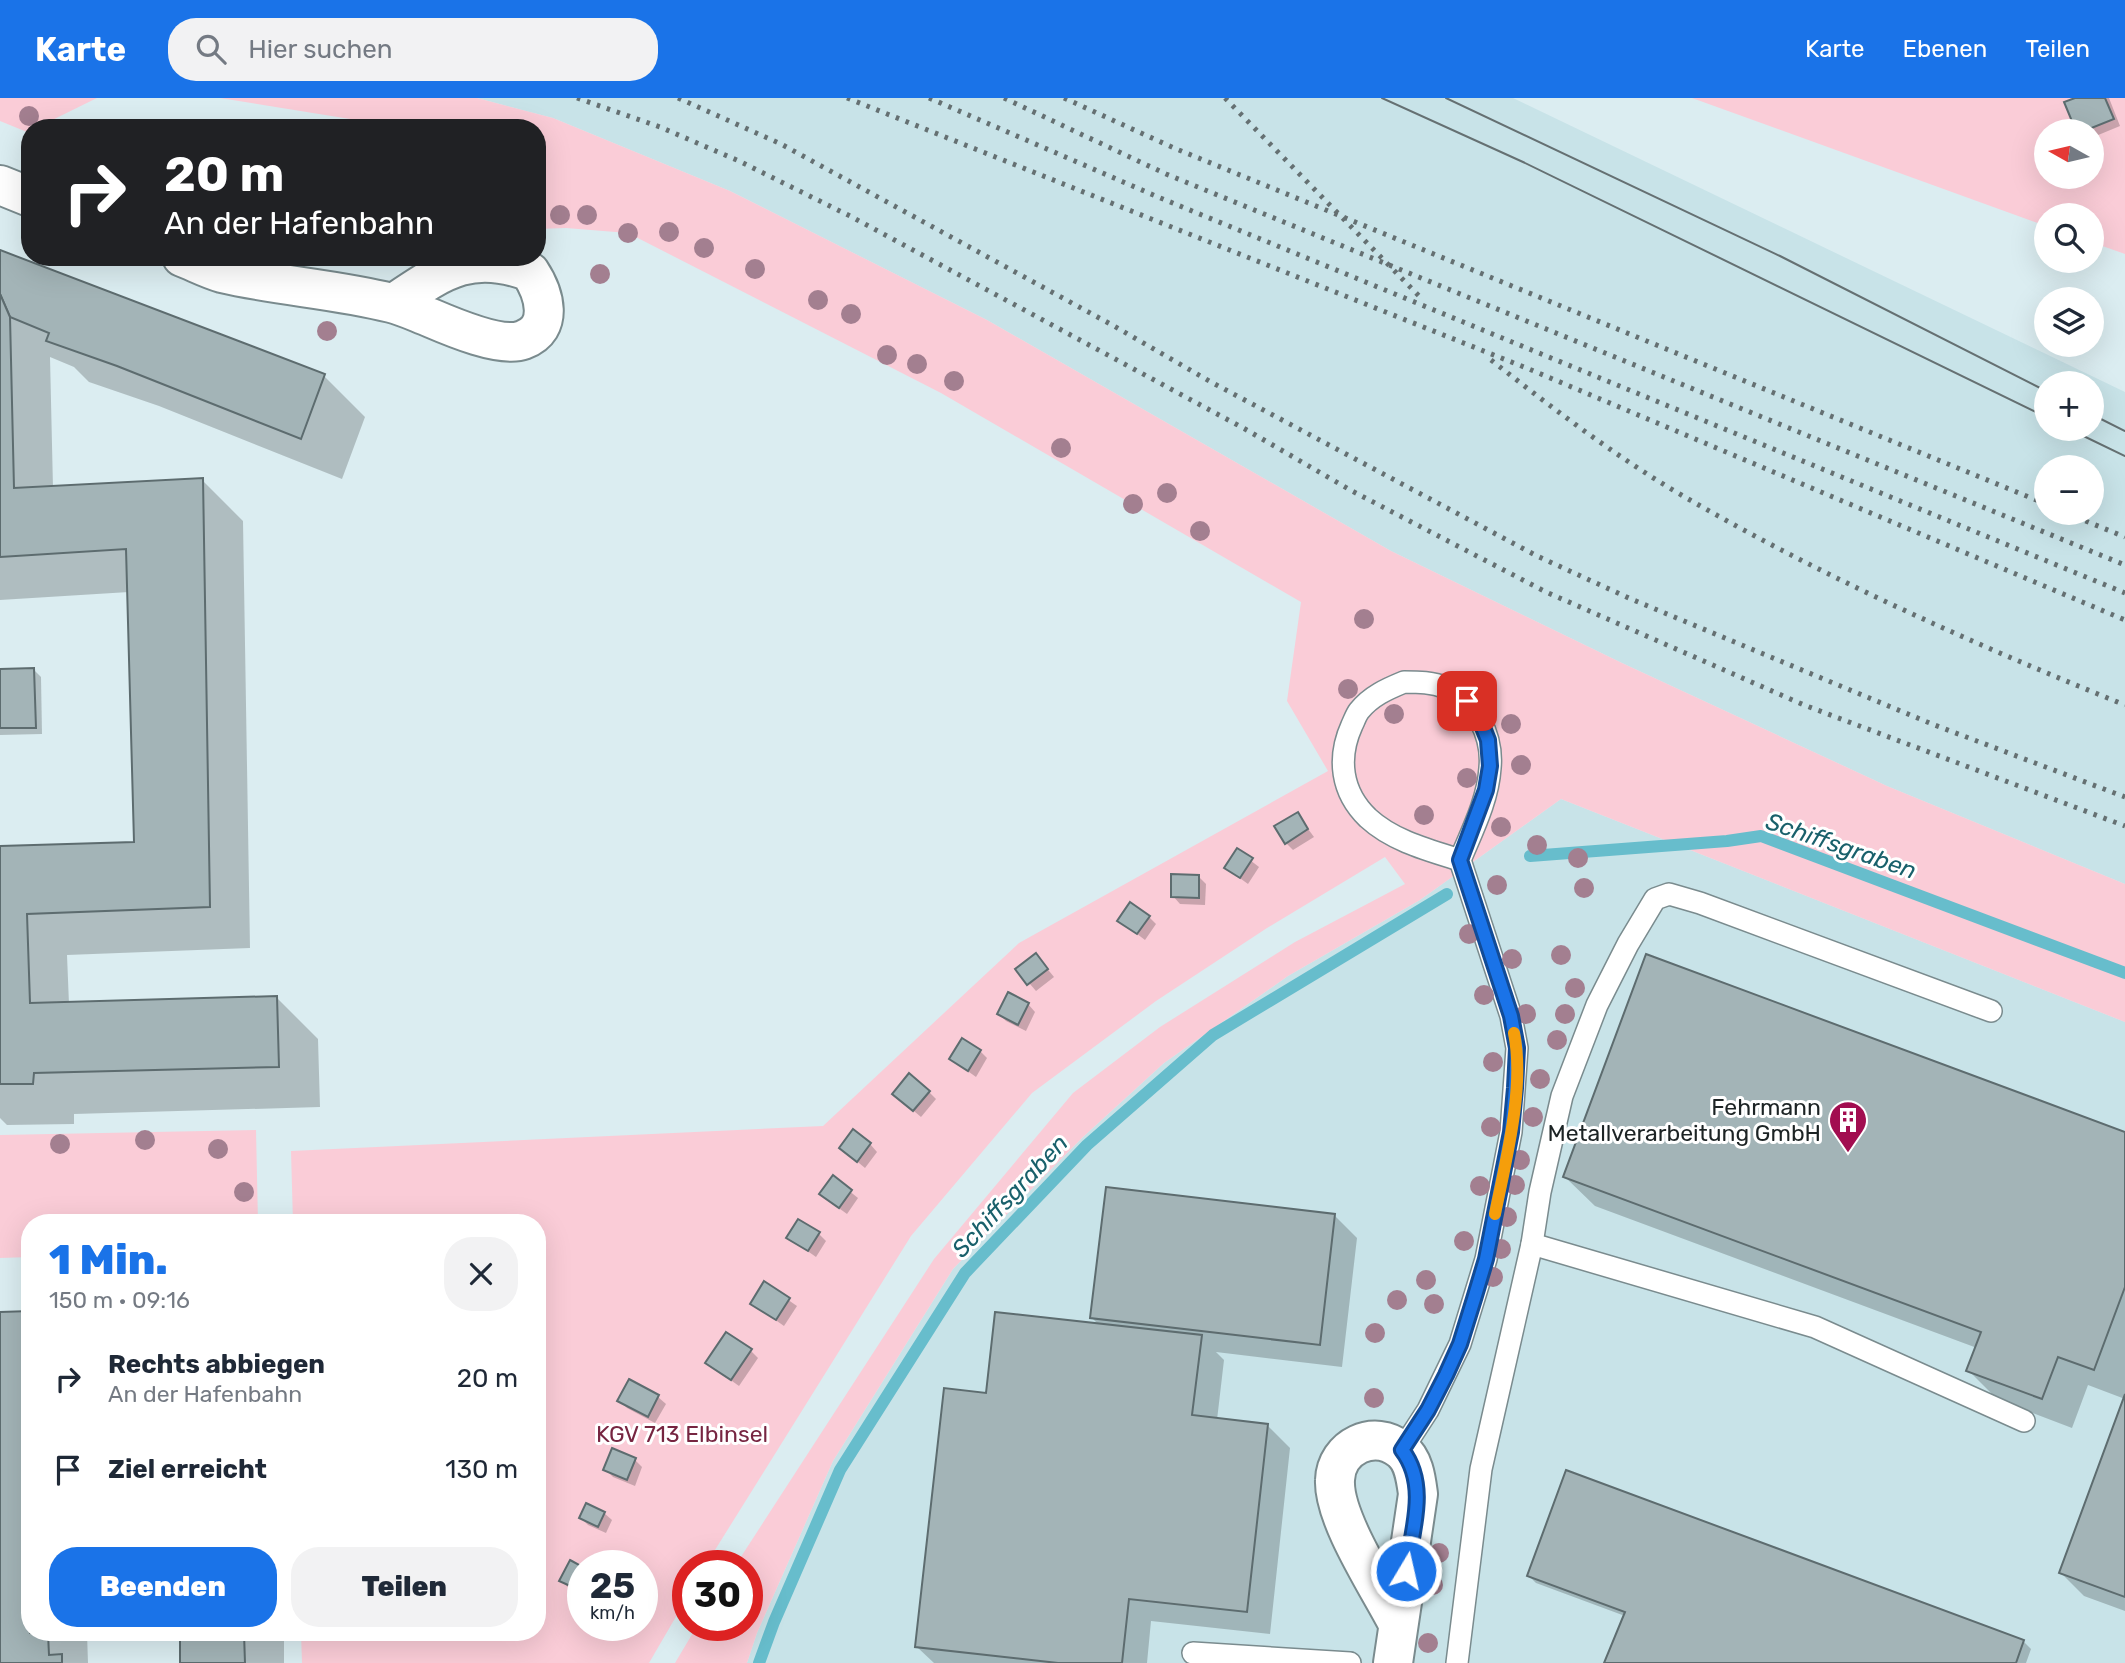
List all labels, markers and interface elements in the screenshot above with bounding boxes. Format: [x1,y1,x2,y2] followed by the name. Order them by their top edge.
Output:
[168,18,658,81] search box
[35,30,126,69] text: Karte
[192,30,230,68] icon: search
[248,34,393,65] text: Hier suchen
[1805,35,1865,63] text: Karte
[1903,35,1987,63] text: Ebenen
[2025,35,2090,63] text: Teilen
[2034,119,2104,189] north arrow
[2034,119,2104,525] map controls
[164,145,285,203] text: 20 m
[49,147,140,238] icon: right
[2034,203,2104,273] button: search
[164,204,434,242] text: An der Hafenbahn
[2034,287,2104,357] button: layers
[2034,371,2104,441] button: +
[2034,455,2104,525] button: −
[1437,671,1497,731] pin
[1448,682,1486,720] icon: arrive
[1762,807,1920,885] water label: Schiffsgraben
[1547,1093,1821,1147] place label: Fehrmann Metallverarbeitung GmbH
[1827,1099,1869,1154] building icon: Fehrmann Metallverarbeitung GmbH
[946,1129,1074,1263] water label: Schiffsgraben
[49,1235,168,1285] text: 1 Min.
[444,1237,518,1311] button: close
[49,1286,190,1314] text: 150 m · 09:16
[108,1349,325,1380] text: Rechts abbiegen
[49,1360,87,1398] icon: right
[457,1363,518,1394] text: 20 m
[108,1380,302,1408] text: An der Hafenbahn
[596,1420,768,1448] park label: KGV 713 Elbinsel
[49,1451,87,1489] icon: arrive
[108,1454,267,1485] text: Ziel erreicht
[445,1454,518,1485] text: 130 m
[1369,1534,1443,1608] position arrow
[49,1547,277,1627] button: Beenden
[291,1547,518,1627] button: Teilen
[672,1550,763,1641] speed limit sign: 30
[590,1565,635,1607] text: 25
[590,1602,635,1624] text: km/h

